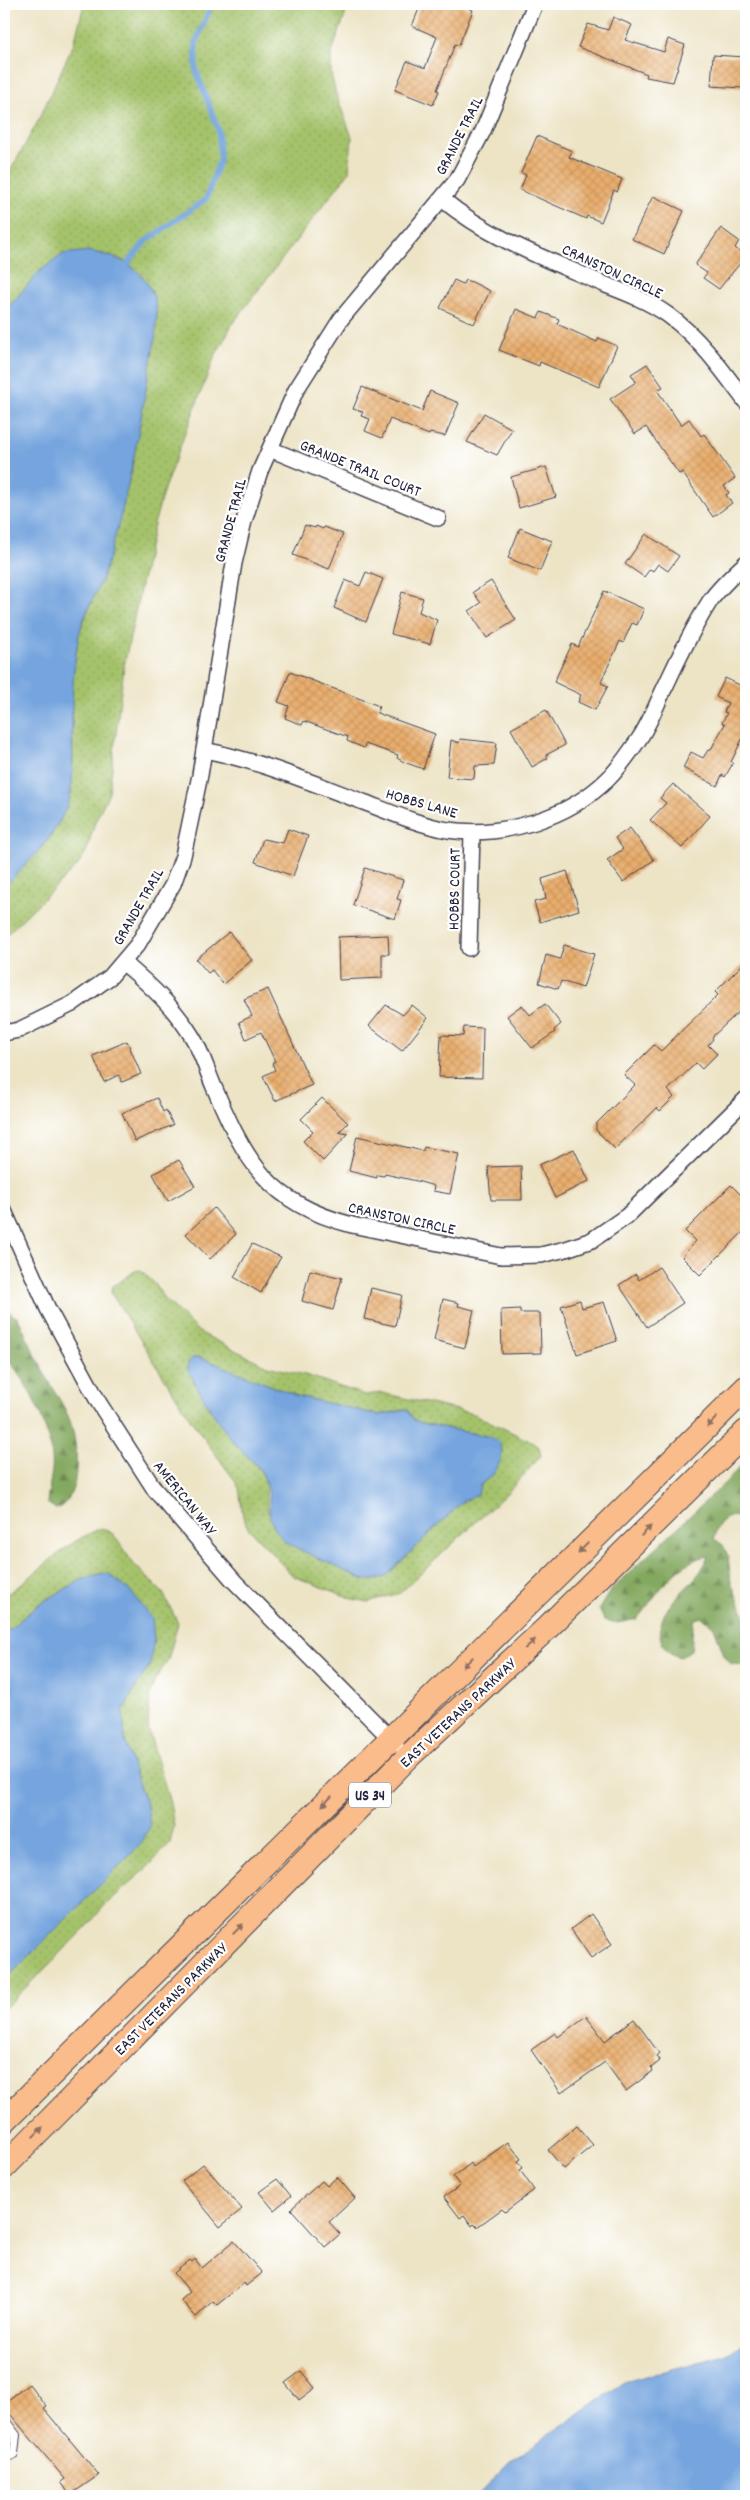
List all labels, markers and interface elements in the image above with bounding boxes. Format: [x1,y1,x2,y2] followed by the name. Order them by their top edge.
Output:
[430,92,490,180] street label: GRANDE TRAIL
[558,239,667,306] street label: CRANSTON CIRCLE
[296,435,425,504] street label: GRANDE TRAIL COURT
[209,476,254,565] street label: GRANDE TRAIL
[383,783,461,826] street label: HOBBS LANE
[443,847,468,930] street label: HOBBS COURT
[108,864,171,950] street label: GRANDE TRAIL
[346,1197,458,1242] street label: CRANSTON CIRCLE
[706,1416,718,1428] one-way arrow
[147,1456,222,1542] street label: AMERICAN WAY
[640,1525,652,1537] one-way arrow
[578,1542,590,1554] one-way arrow
[523,1639,536,1650] one-way arrow
[395,1653,523,1774] street label: EAST VETERANS PARKWAY
[462,1656,474,1668] one-way arrow
[349,1782,391,1808] road number: US 34
[321,1795,333,1807] one-way arrow
[232,1923,244,1935] one-way arrow
[110,1937,234,2062] street label: EAST VETERANS PARKWAY
[32,2126,44,2138] one-way arrow

